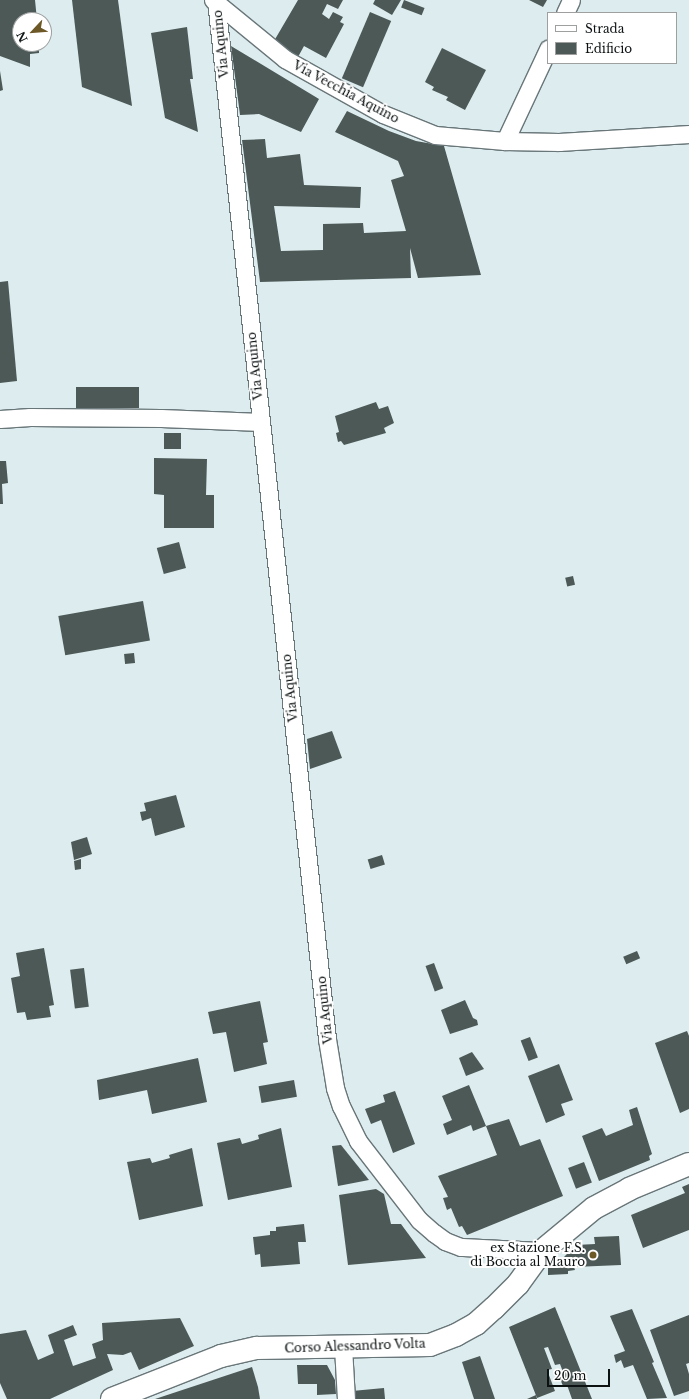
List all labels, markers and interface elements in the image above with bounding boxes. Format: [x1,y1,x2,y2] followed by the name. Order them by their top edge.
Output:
[210,9,232,79] street label: Via Aquino
[12,12,52,52] north arrow
[547,12,677,64] legend
[585,21,624,36] text: Strada
[14,29,31,45] text: N
[585,41,632,56] text: Edificio
[290,58,402,126] street label: Via Vecchia Aquino
[244,331,266,401] street label: Via Aquino
[279,653,301,723] street label: Via Aquino
[314,975,336,1045] street label: Via Aquino
[470,1241,585,1269] place label: ex Stazione F.S. di Boccia al Mauro
[588,1250,598,1260] marker: ex Stazione F.S. di Boccia al Mauro
[284,1336,426,1356] street label: Corso Alessandro Volta
[549,1361,612,1387] scale bar
[554,1368,586,1383] text: 20 m

